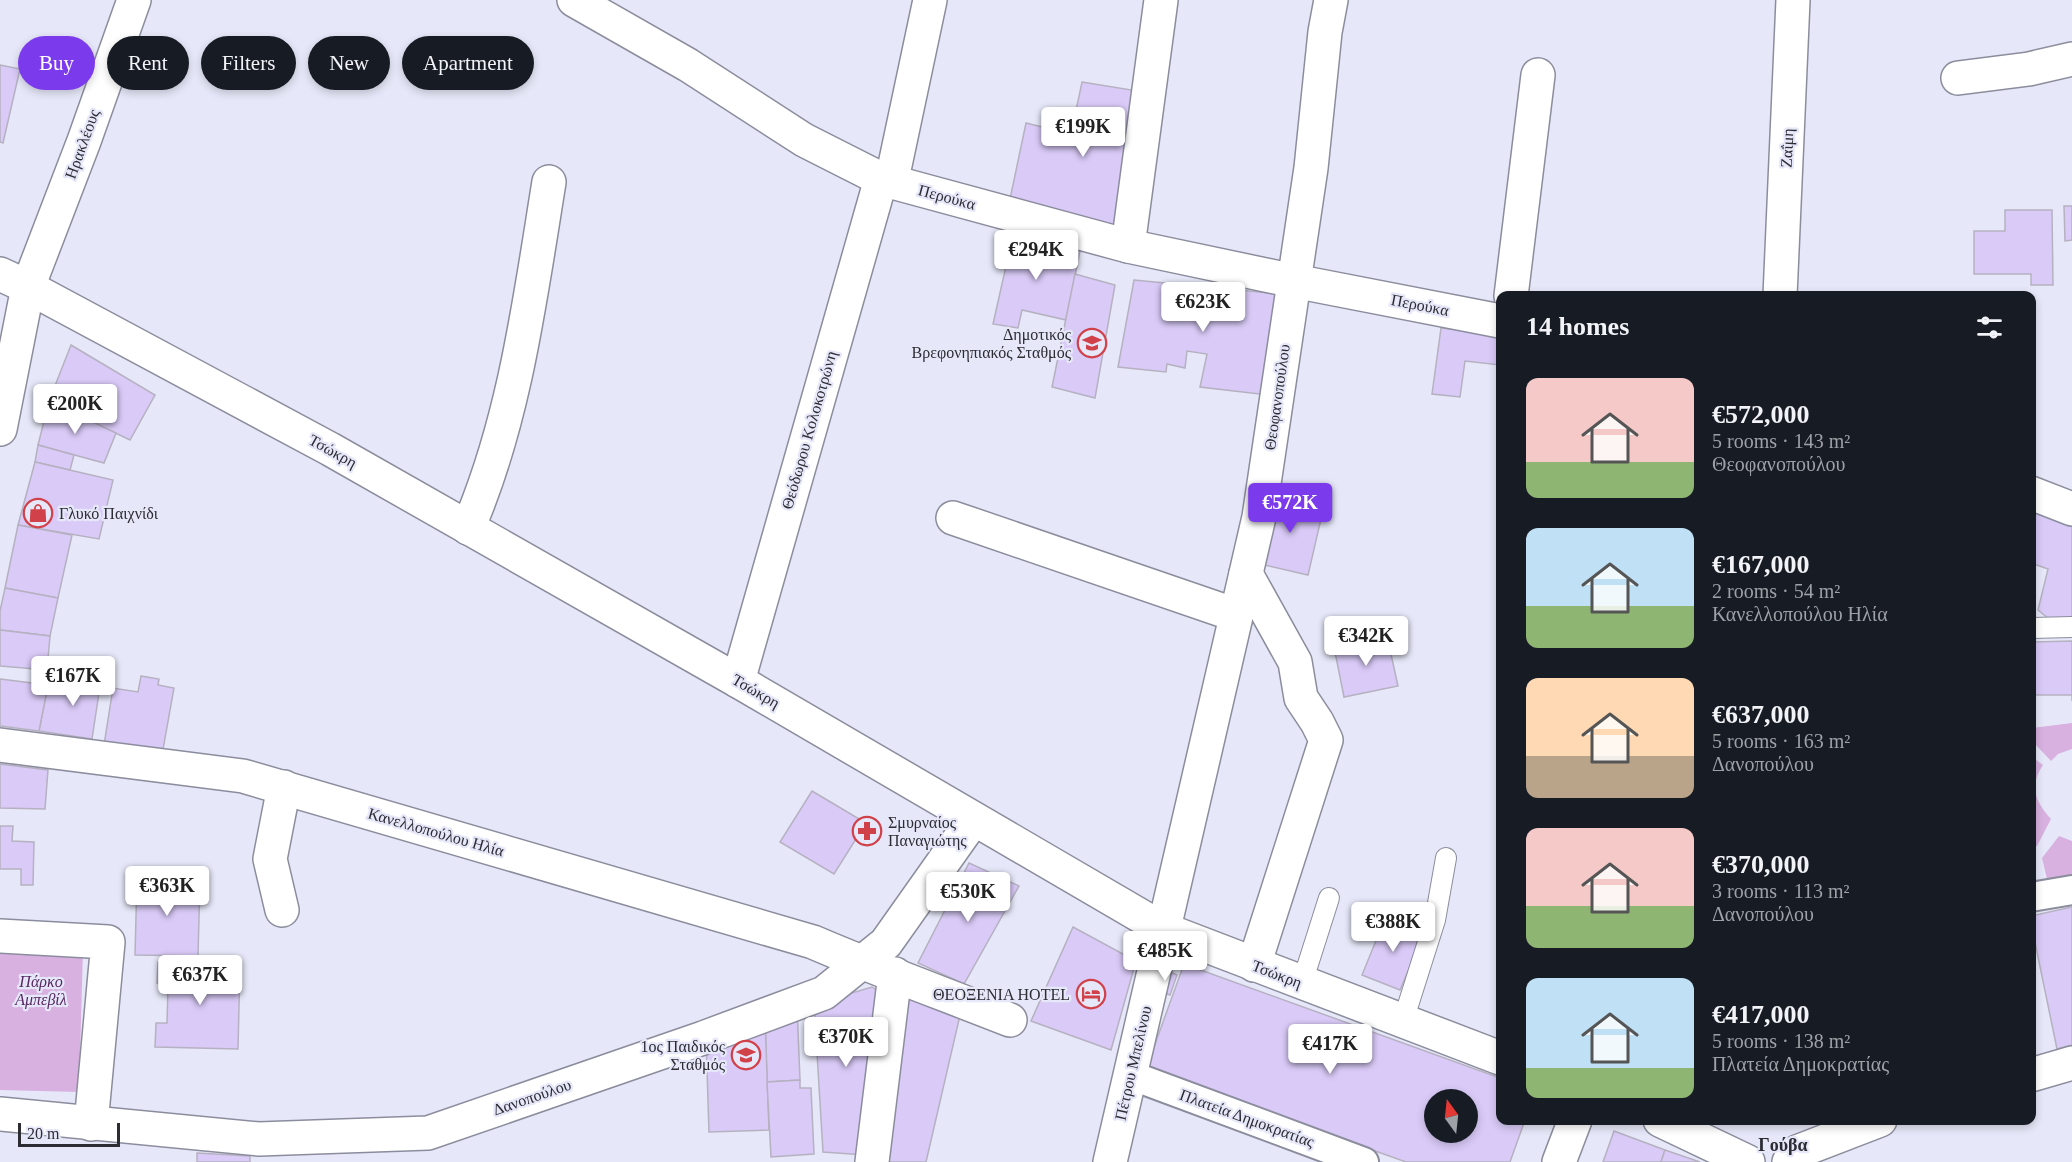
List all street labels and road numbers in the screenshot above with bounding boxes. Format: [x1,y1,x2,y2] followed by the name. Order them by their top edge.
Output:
[62,106,104,181] street label: Ηρακλέους
[1777,128,1798,168] street label: Ζαΐμη
[916,181,978,214] street label: Περούκα
[1389,291,1451,320] street label: Περούκα
[1261,343,1294,451] street label: Θεοφανοπούλου
[778,349,841,511] street label: Θεόδωρου Κολοκοτρώνη
[306,431,360,472] street label: Τσώκρη
[729,671,783,712] street label: Τσώκρη
[366,804,506,860] street label: Κανελλοπούλου Ηλία
[1249,957,1304,992] street label: Τσώκρη
[1112,1004,1155,1122] street label: Πέτρου Μπελίνου
[491,1076,573,1118] street label: Δανοπούλου
[1177,1086,1317,1151] street label: Πλατεία Δημοκρατίας

